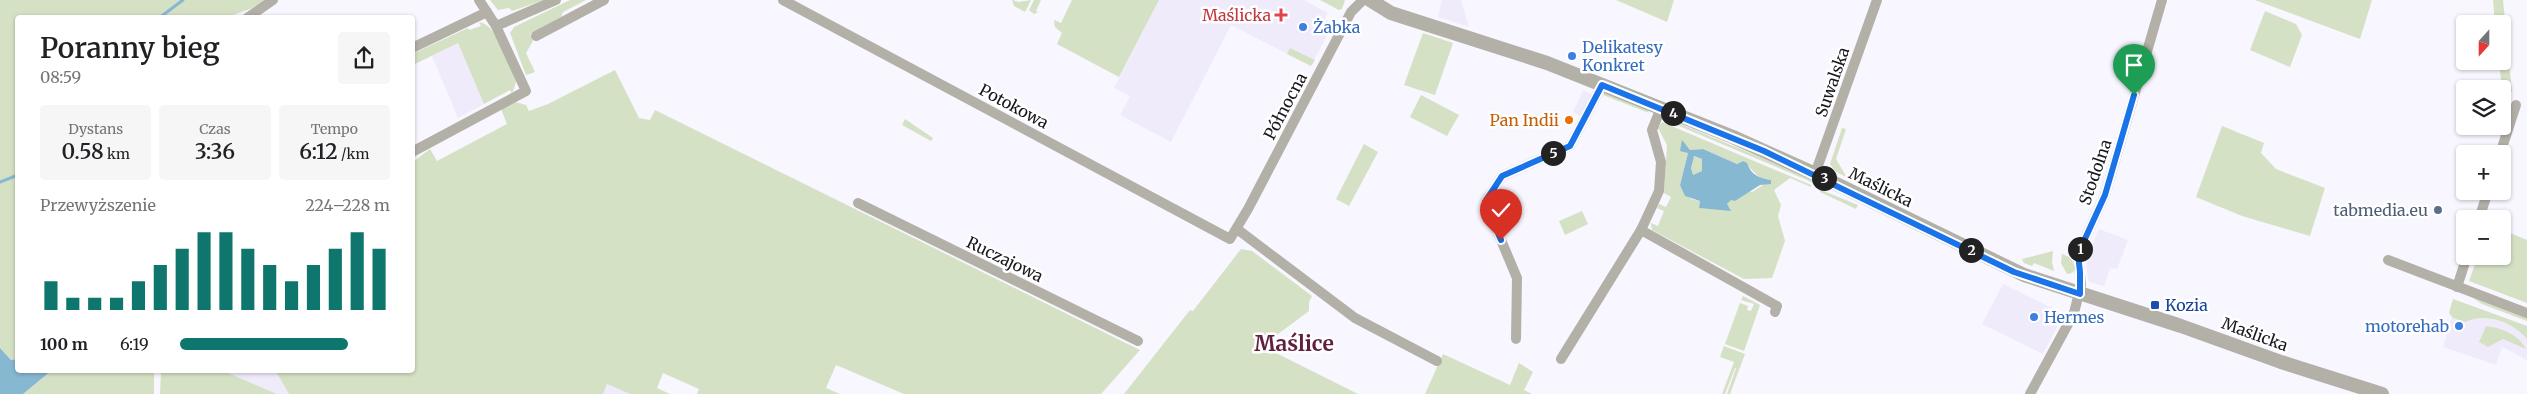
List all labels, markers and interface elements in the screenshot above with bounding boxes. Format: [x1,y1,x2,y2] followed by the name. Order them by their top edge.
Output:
[1202,5,1271,25] place label: Maślicka
[1275,9,1287,21] marker: Maślicka
[2456,15,2511,70] north arrow
[2456,15,2511,265] map controls
[1313,17,1361,37] place label: Żabka
[1297,21,1309,33] marker: Żabka
[40,30,220,66] text: Poranny bieg
[338,32,390,84] button: share
[1582,37,1663,75] place label: Delikatesy Konkret
[1811,44,1853,120] street label: Suwalska
[2113,44,2155,95] pin
[1566,50,1578,62] marker: Delikatesy Konkret
[2120,51,2148,79] icon: arrive
[40,67,81,87] text: 08:59
[1259,69,1311,143] street label: Północna
[976,79,1052,133] street label: Potokowa
[2456,80,2511,135] button: layers
[1660,100,1686,126] pin: 4
[1669,104,1678,122] text: 4
[1490,110,1559,130] place label: Pan Indii
[1563,114,1575,126] marker: Pan Indii
[68,120,123,138] text: Dystans
[199,120,231,138] text: Czas
[311,120,358,138] text: Tempo
[2074,136,2116,207] street label: Stodolna
[61,138,104,165] text: 0.58
[195,138,235,165] text: 3:36
[299,138,338,165] text: 6:12
[1540,140,1566,166] pin: 5
[1549,144,1558,162] text: 5
[104,145,130,163] text: km
[338,145,369,163] text: /km
[2456,145,2511,200] button: +
[1846,163,1917,211] street label: Maślicka
[1812,166,1836,190] pin: 3
[1820,169,1829,187] text: 3
[1480,189,1522,240] pin
[40,195,156,215] text: Przewyższenie
[305,195,390,215] text: 224–228 m
[1487,196,1515,224] icon: check
[2333,200,2428,220] place label: tabmedia.eu
[2432,204,2444,216] marker: tabmedia.eu
[2456,210,2511,265] button: −
[963,232,1047,286] street label: Ruczajowa
[2068,236,2092,262] pin: 1
[1958,238,1984,262] pin: 2
[2077,240,2084,258] text: 1
[1967,241,1976,259] text: 2
[2165,295,2208,315] place label: Kozia
[2149,299,2161,311] marker: Kozia
[2044,307,2104,327] place label: Hermes
[2028,311,2040,323] marker: Hermes
[2219,313,2291,355] street label: Maślicka
[2365,316,2449,336] place label: motorehab
[2453,320,2465,332] marker: motorehab
[1254,330,1334,357] district label: Maślice
[40,334,88,354] text: 100 m
[120,334,149,354] text: 6:19

